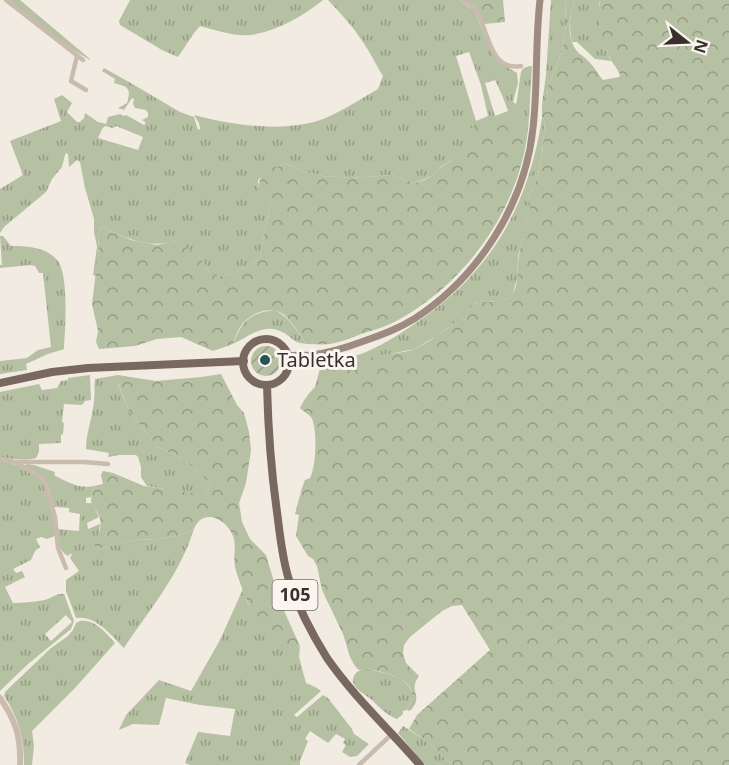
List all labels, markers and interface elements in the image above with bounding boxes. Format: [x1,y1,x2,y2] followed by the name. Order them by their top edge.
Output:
[657,12,717,72] north arrow
[689,37,714,56] text: N
[277,346,356,373] place label: Tabletka
[258,353,272,367] marker: Tabletka
[272,580,318,610] road number: 105

